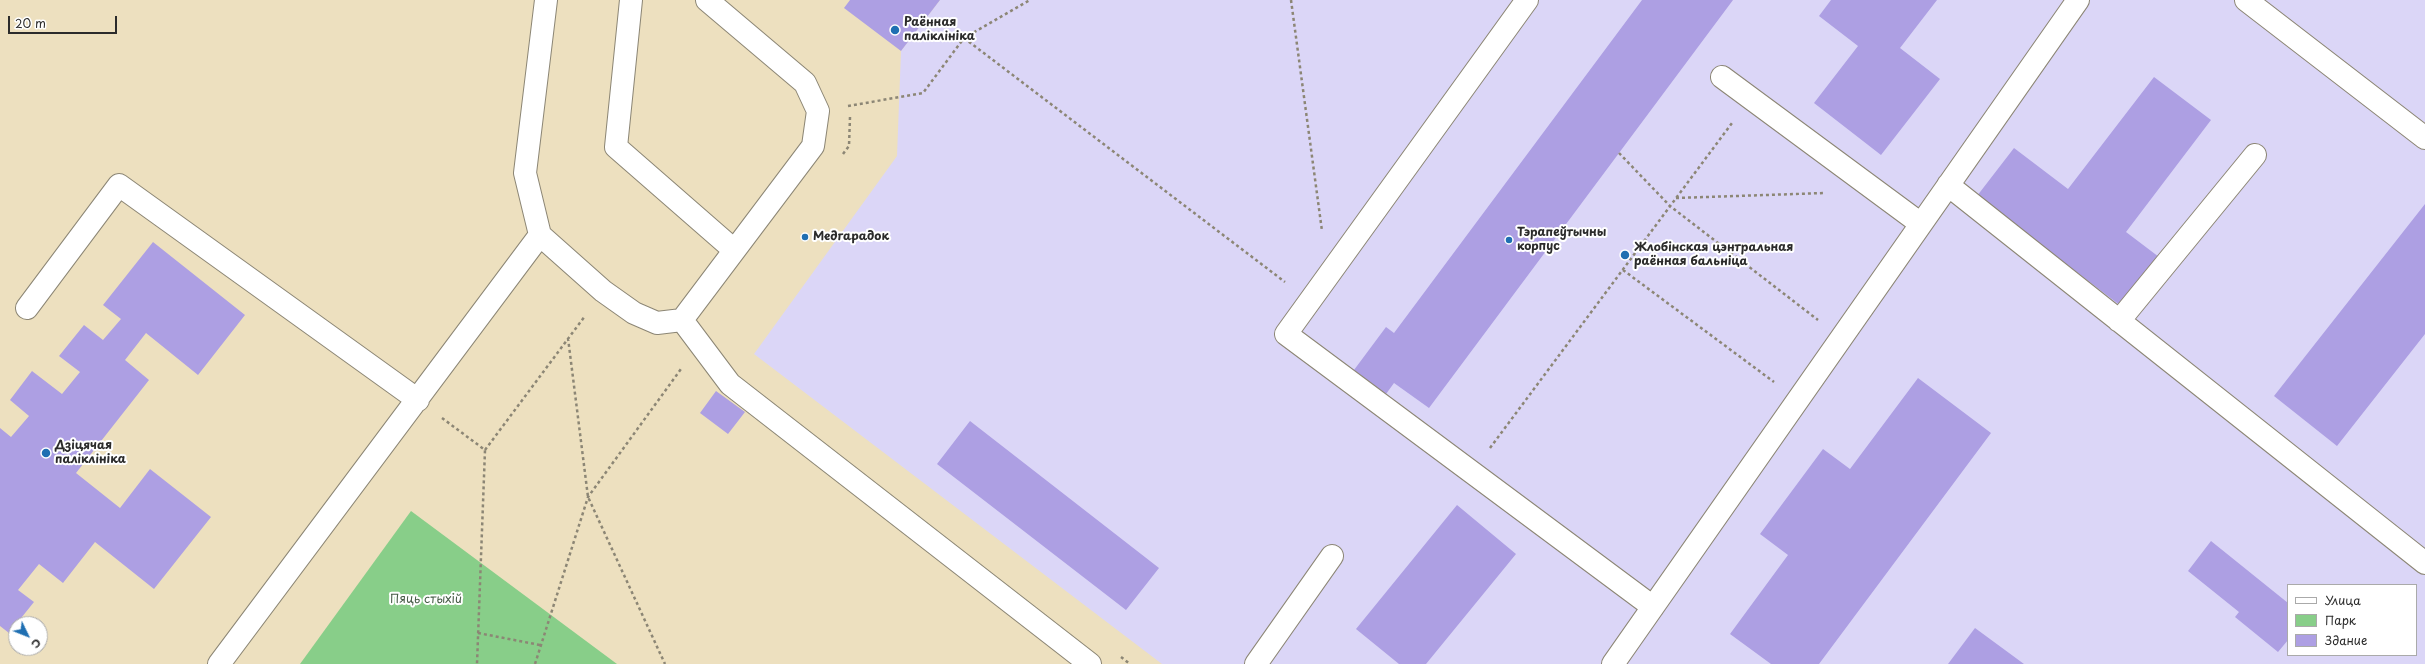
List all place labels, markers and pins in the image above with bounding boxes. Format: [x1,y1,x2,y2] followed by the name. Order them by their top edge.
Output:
[904,16,975,44] place label: Раённая паліклініка
[889,24,901,36] marker: Раённая паліклініка
[1517,226,1606,254] place label: Тэрапеўтычны корпус
[813,230,889,244] place label: Медгарадок
[800,232,810,242] marker: Медгарадок
[1504,235,1514,245] marker: Тэрапеўтычны корпус
[1634,241,1793,269] place label: Жлобінская цэнтральная раённая бальніца
[1619,249,1631,261] marker: Жлобінская цэнтральная раённая бальніца
[55,439,126,467] place label: Дзіцячая паліклініка
[40,447,52,459] marker: Дзіцячая паліклініка

